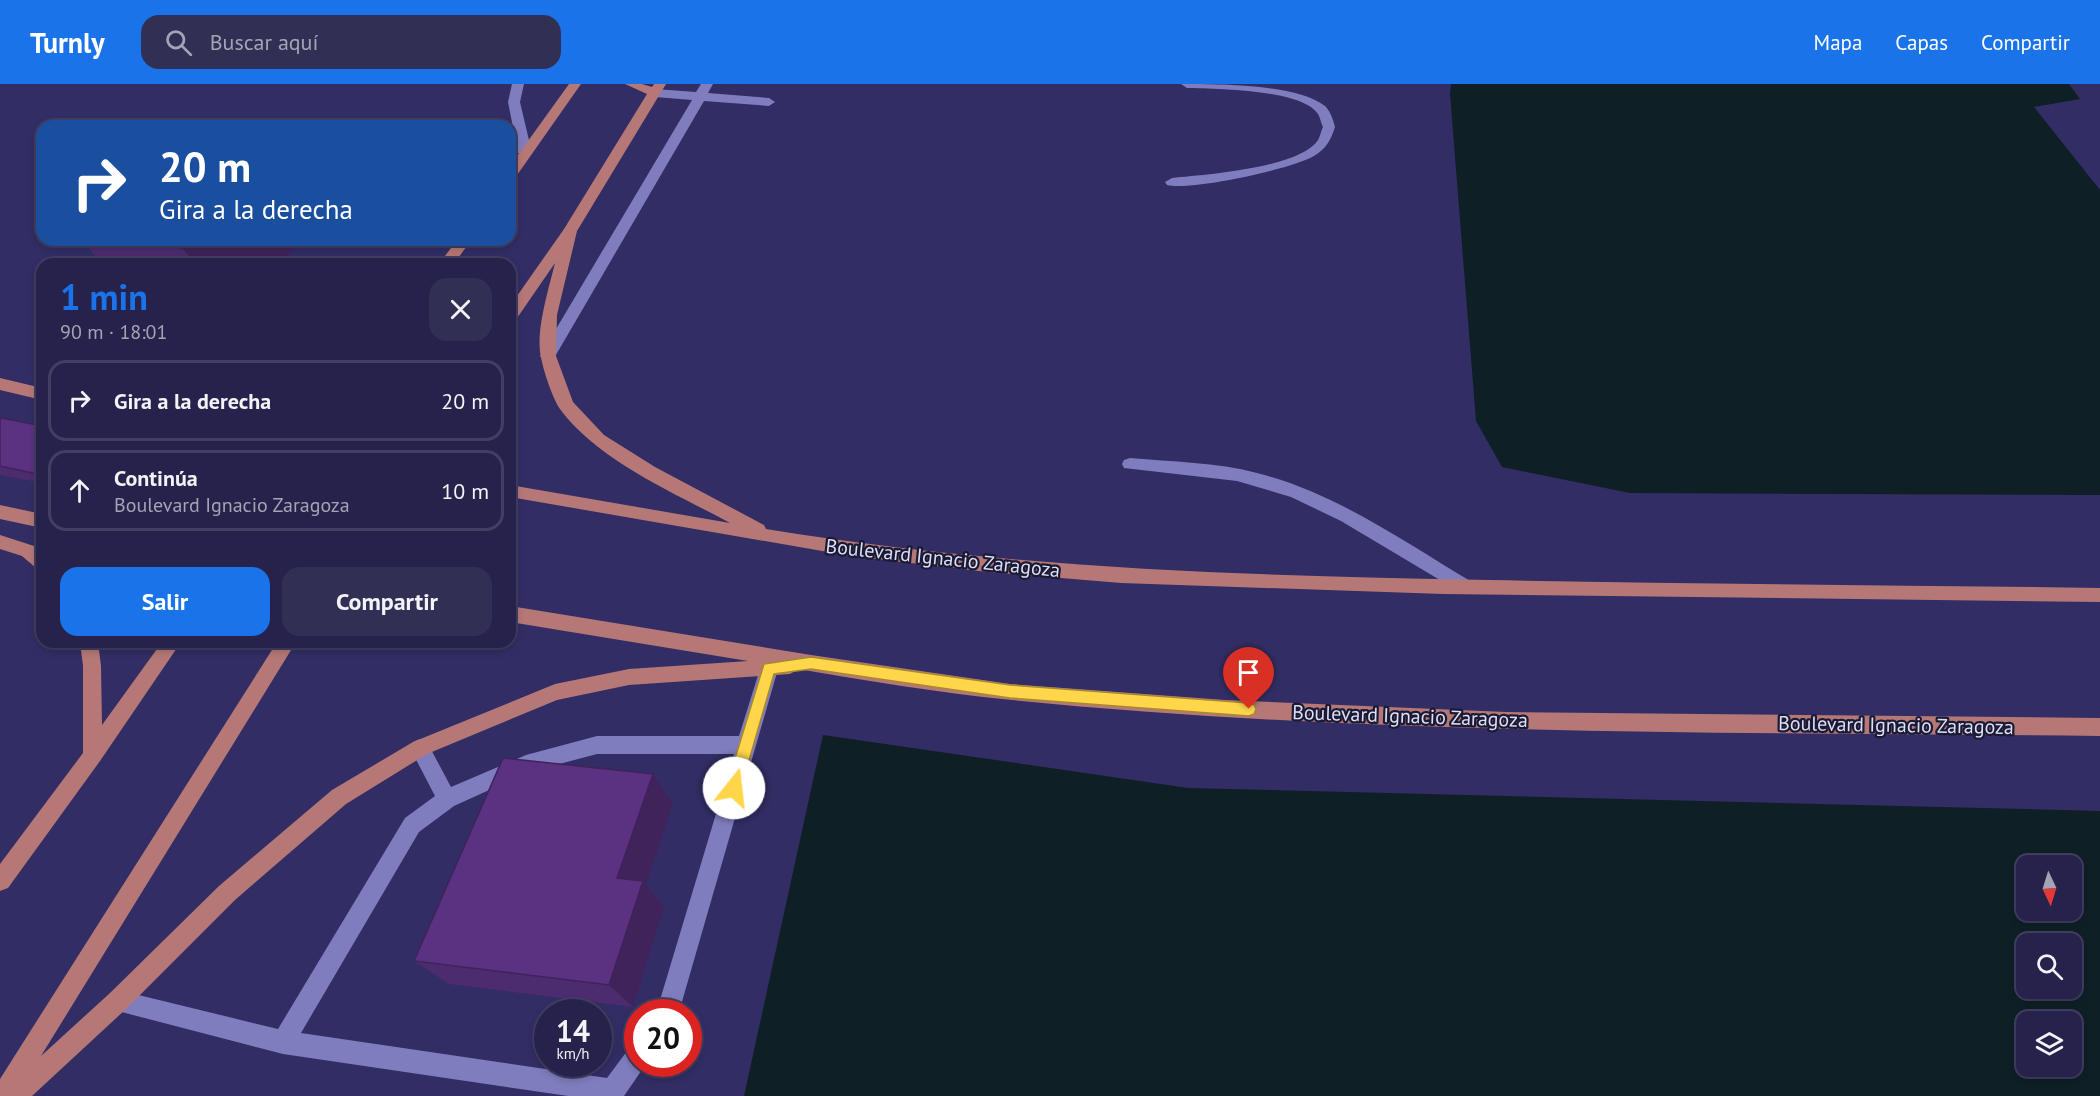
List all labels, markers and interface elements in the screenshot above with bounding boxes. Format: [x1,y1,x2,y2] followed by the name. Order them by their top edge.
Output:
[141,15,561,69] search box
[30,24,105,61] text: Turnly
[162,26,195,59] icon: search
[210,28,318,56] text: Buscar aquí
[1814,29,1862,56] text: Mapa
[1895,29,1948,56] text: Capas
[1981,29,2070,56] text: Compartir
[159,139,251,194] text: 20 m
[60,144,138,222] icon: right
[159,192,353,226] text: Gira a la derecha
[60,273,148,320] text: 1 min
[429,278,492,341] button: close
[60,319,167,345] text: 90 m · 18:01
[63,384,96,417] icon: right
[114,387,271,415] text: Gira a la derecha
[441,387,489,415] text: 20 m
[114,464,198,492] text: Continúa
[63,474,96,507] icon: ahead
[441,477,489,505] text: 10 m
[114,492,350,518] text: Boulevard Ignacio Zaragoza
[824,533,1062,583] street label: Boulevard Ignacio Zaragoza
[60,567,270,636] button: Salir
[282,567,492,636] button: Compartir
[1223,647,1274,709] pin
[1232,656,1265,689] icon: arrive
[1292,699,1528,733] street label: Boulevard Ignacio Zaragoza
[1778,710,2014,740] street label: Boulevard Ignacio Zaragoza
[702,756,766,820] position arrow
[2016,855,2082,921] north arrow
[2016,855,2082,1077] map controls
[2016,933,2082,999] button: search
[624,999,702,1077] speed limit sign: 20
[556,1011,590,1050] text: 14
[2016,1011,2082,1077] button: layers
[557,1044,589,1063] text: km/h

